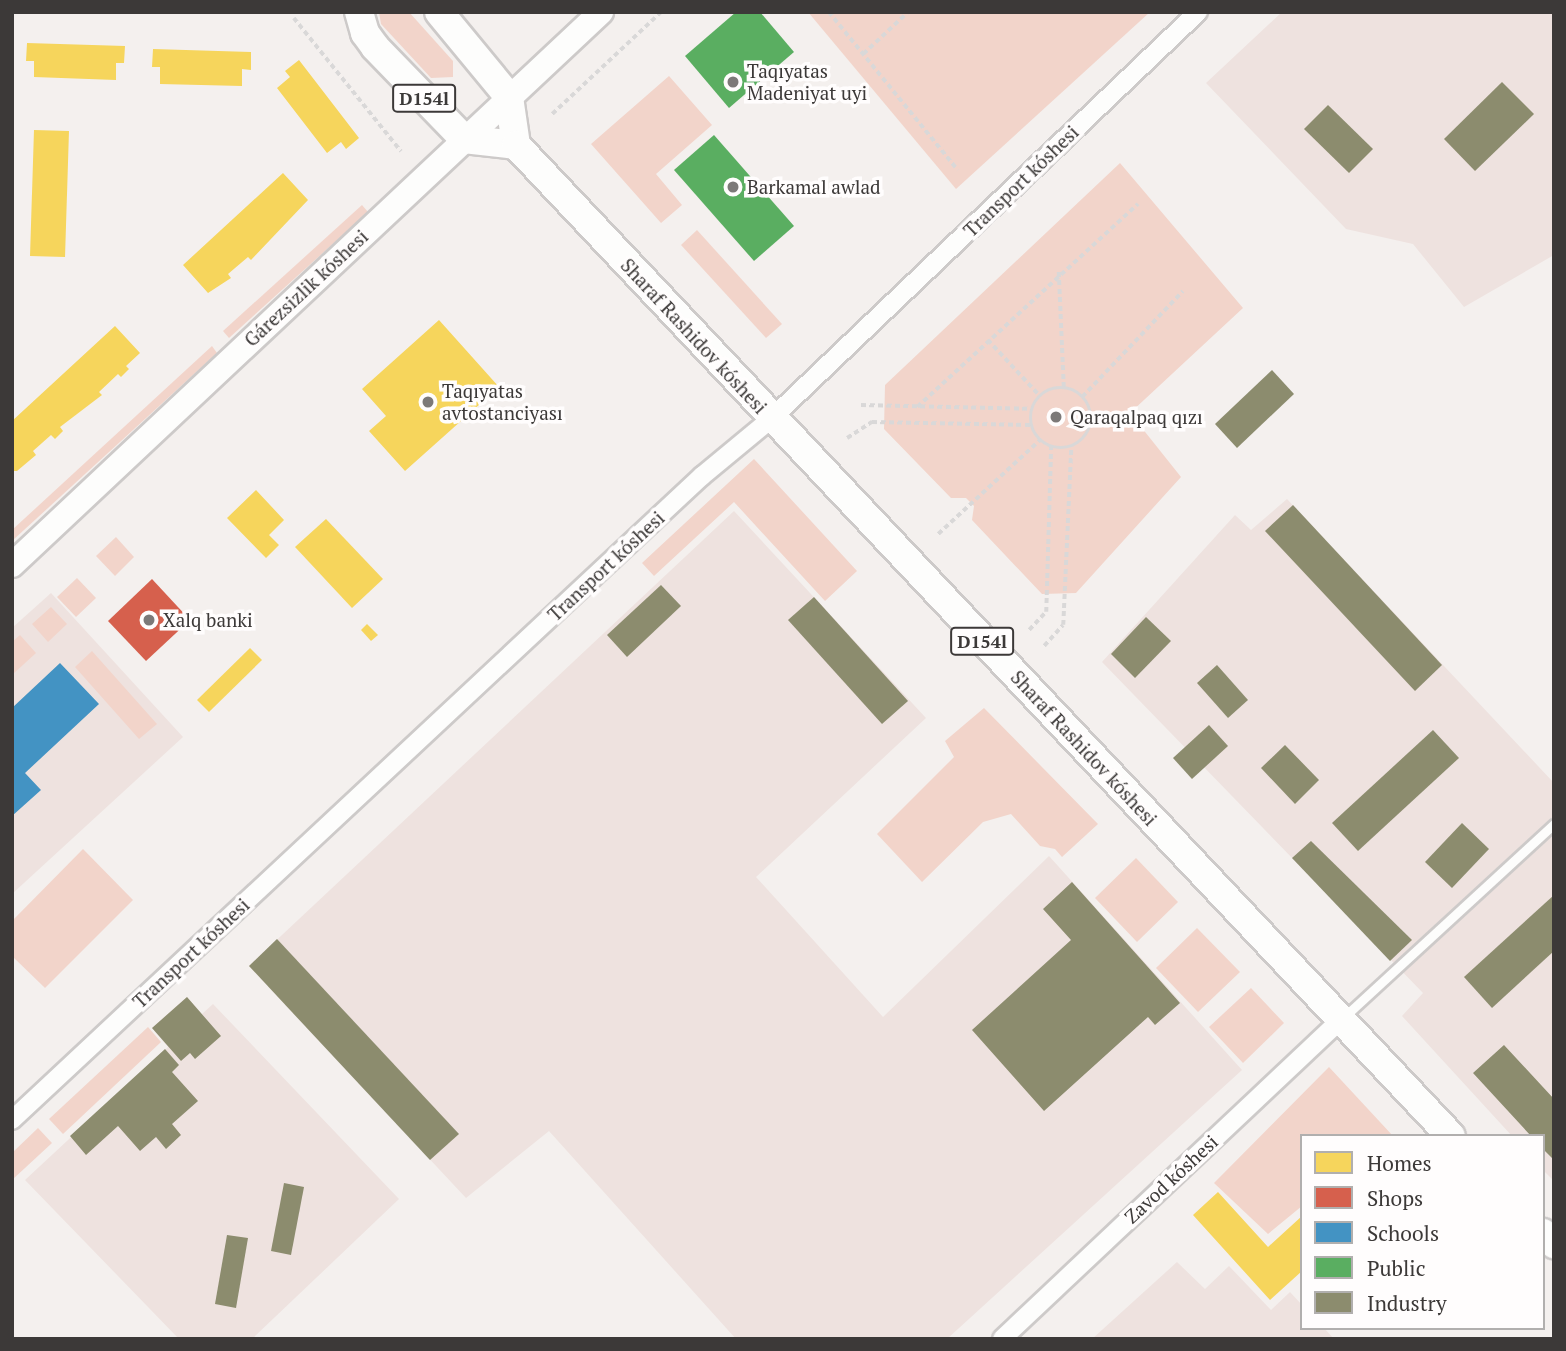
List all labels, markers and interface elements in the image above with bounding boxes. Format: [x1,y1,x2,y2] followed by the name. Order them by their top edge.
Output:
[747,60,867,104] place label: Taqıyatas Madeniyat uyi
[725,74,741,90] marker: Taqıyatas Madeniyat uyi
[391,84,457,113] road number: D154l
[959,120,1083,242] street label: Transport kóshesi
[747,176,881,198] place label: Barkamal awlad
[725,179,741,195] marker: Barkamal awlad
[239,225,373,351] street label: Gárezsizlik kóshesi
[616,254,772,418] street label: Sharaf Rashidov kóshesi
[442,380,563,424] place label: Taqıyatas avtostanciyası
[420,394,436,410] marker: Taqıyatas avtostanciyası
[1070,406,1203,428] place label: Qaraqalpaq qızı
[1048,409,1064,425] marker: Qaraqalpaq qızı
[543,506,669,626] street label: Transport kóshesi
[163,609,253,631] place label: Xalq banki
[141,612,157,628] marker: Xalq banki
[949,626,1015,656] road number: D154l
[1006,666,1162,830] street label: Sharaf Rashidov kóshesi
[128,893,254,1013] street label: Transport kóshesi
[1120,1130,1222,1228] street label: Zavod kóshesi
[1300,1134,1545,1330] legend
[1367,1149,1432,1177] text: Homes
[1367,1184,1423,1212] text: Shops
[1367,1219,1439,1247] text: Schools
[1367,1254,1425,1282] text: Public
[1367,1289,1447,1317] text: Industry

